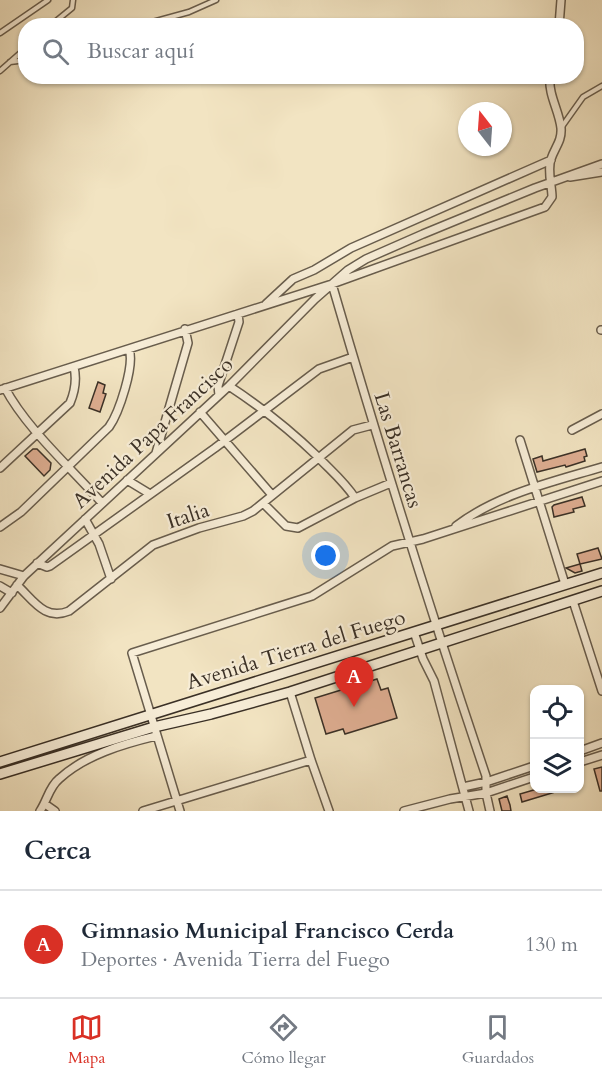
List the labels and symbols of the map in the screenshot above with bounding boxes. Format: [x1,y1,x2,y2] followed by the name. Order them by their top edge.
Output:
[458,102,512,156] north arrow
[66,351,240,515] street label: Avenida Papa Francisco
[367,388,429,512] street label: Las Barrancas
[163,496,213,536] street label: Italia
[311,541,340,570] your location
[184,605,408,695] street label: Avenida Tierra del Fuego
[334,658,374,707] pin: A

